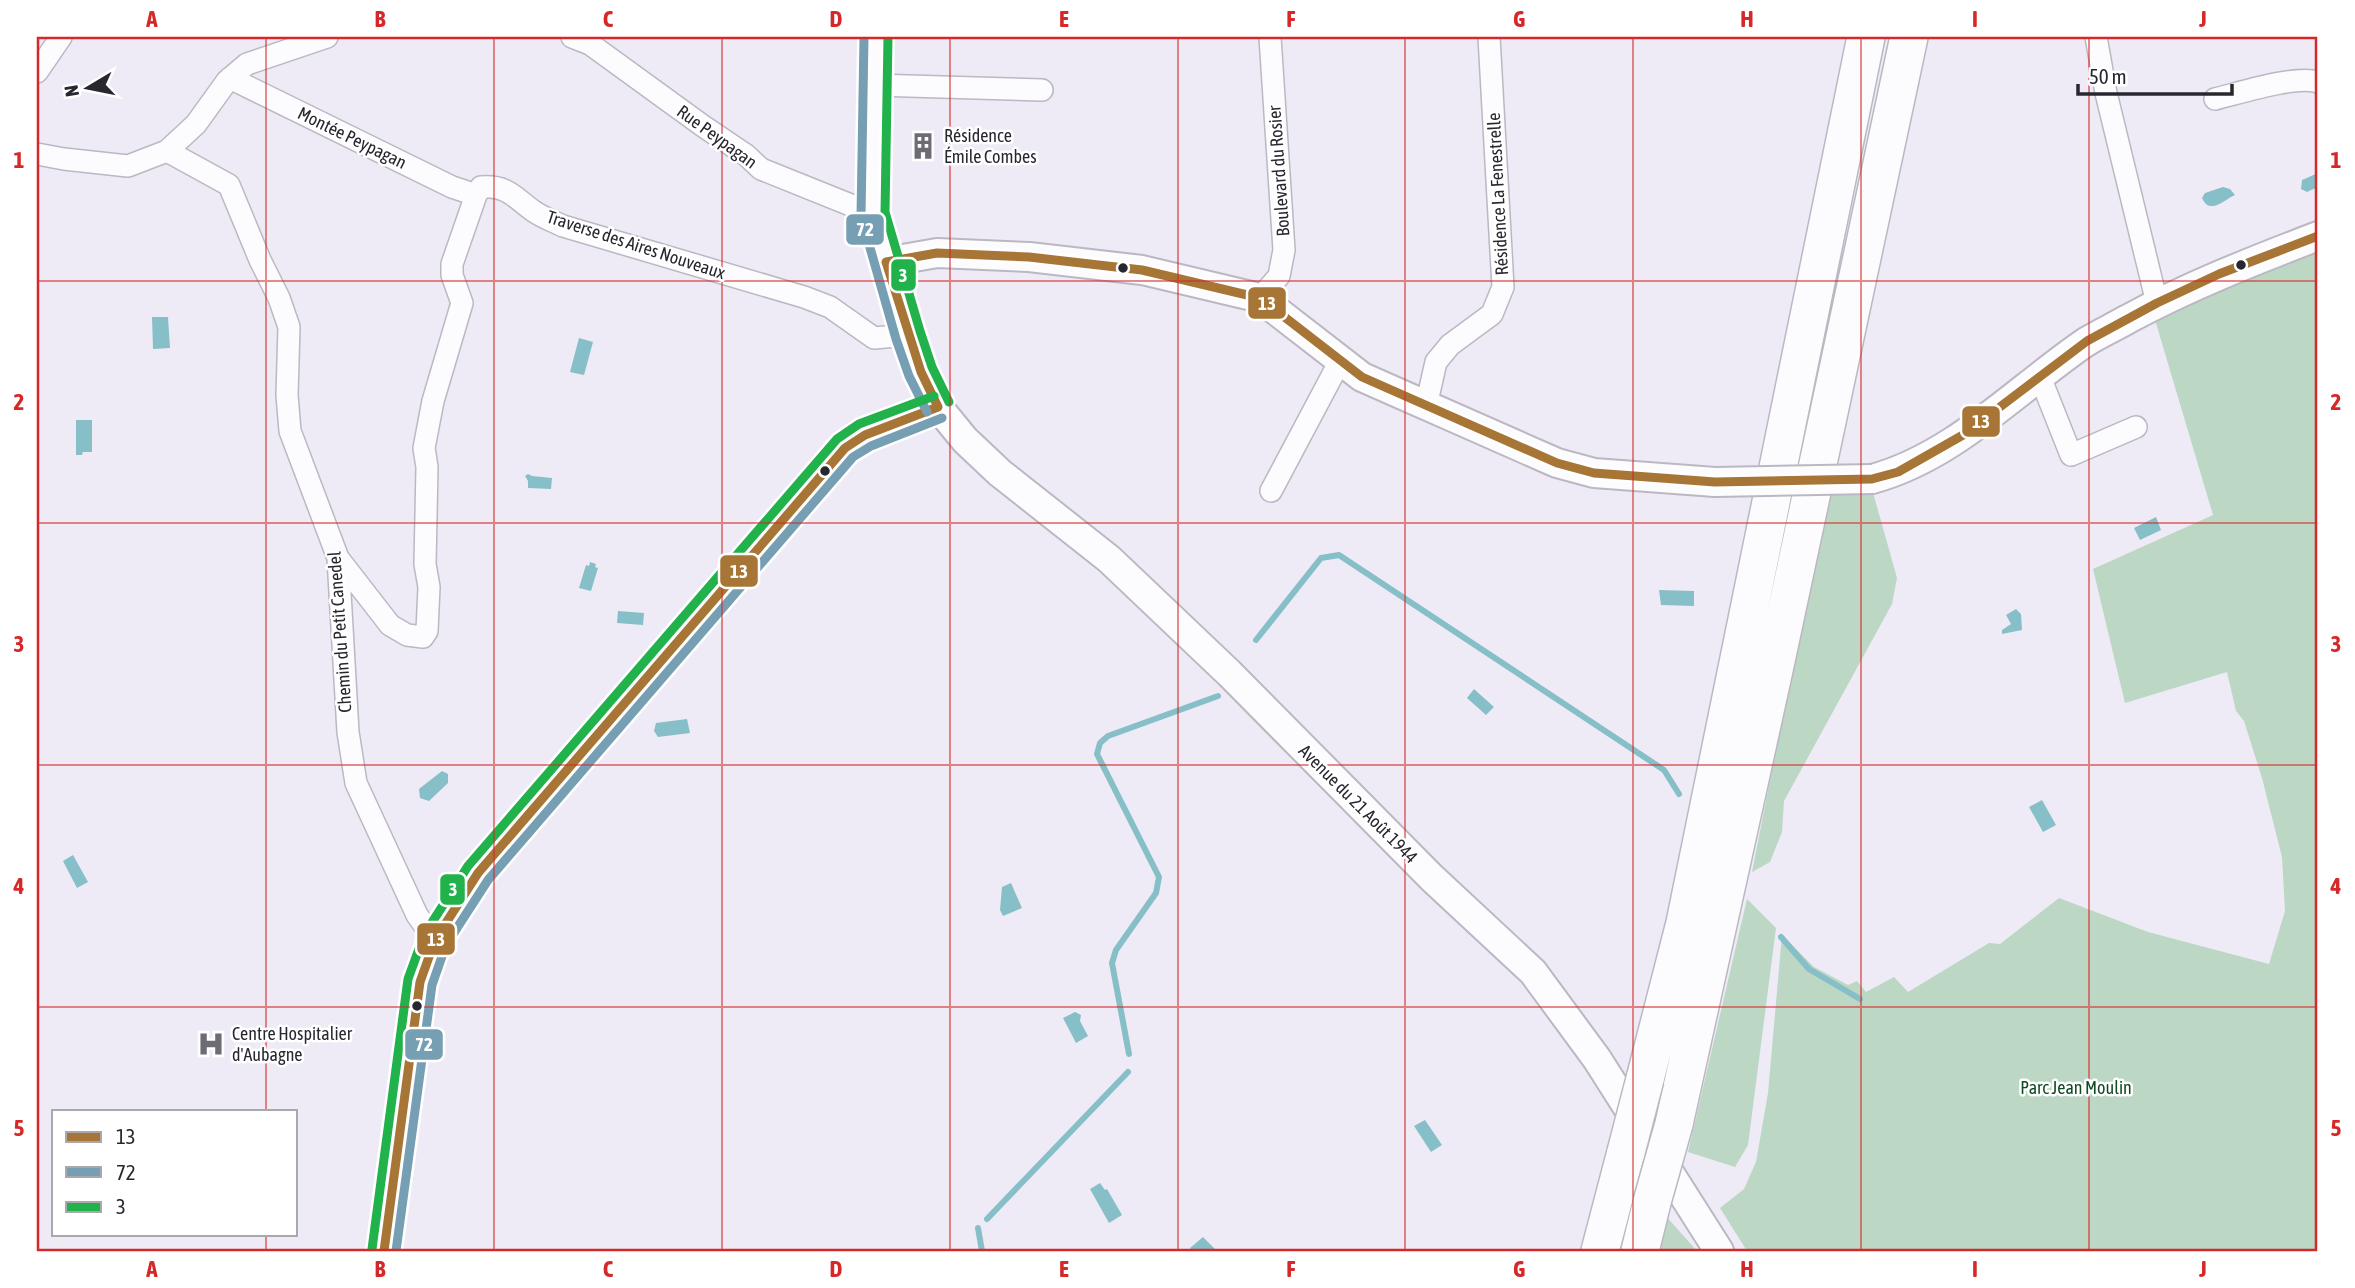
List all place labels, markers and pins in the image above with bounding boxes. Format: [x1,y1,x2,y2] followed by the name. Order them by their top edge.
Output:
[944,125,1037,167] place label: Résidence Émile Combes
[908,131,938,161] building icon: Résidence Émile Combes
[2234,258,2248,272] unlabelled marker
[1116,261,1130,275] unlabelled marker
[818,464,832,478] unlabelled marker
[410,999,424,1013] unlabelled marker
[232,1023,353,1065] place label: Centre Hospitalier d'Aubagne
[196,1029,226,1059] hospital icon: Centre Hospitalier d'Aubagne

